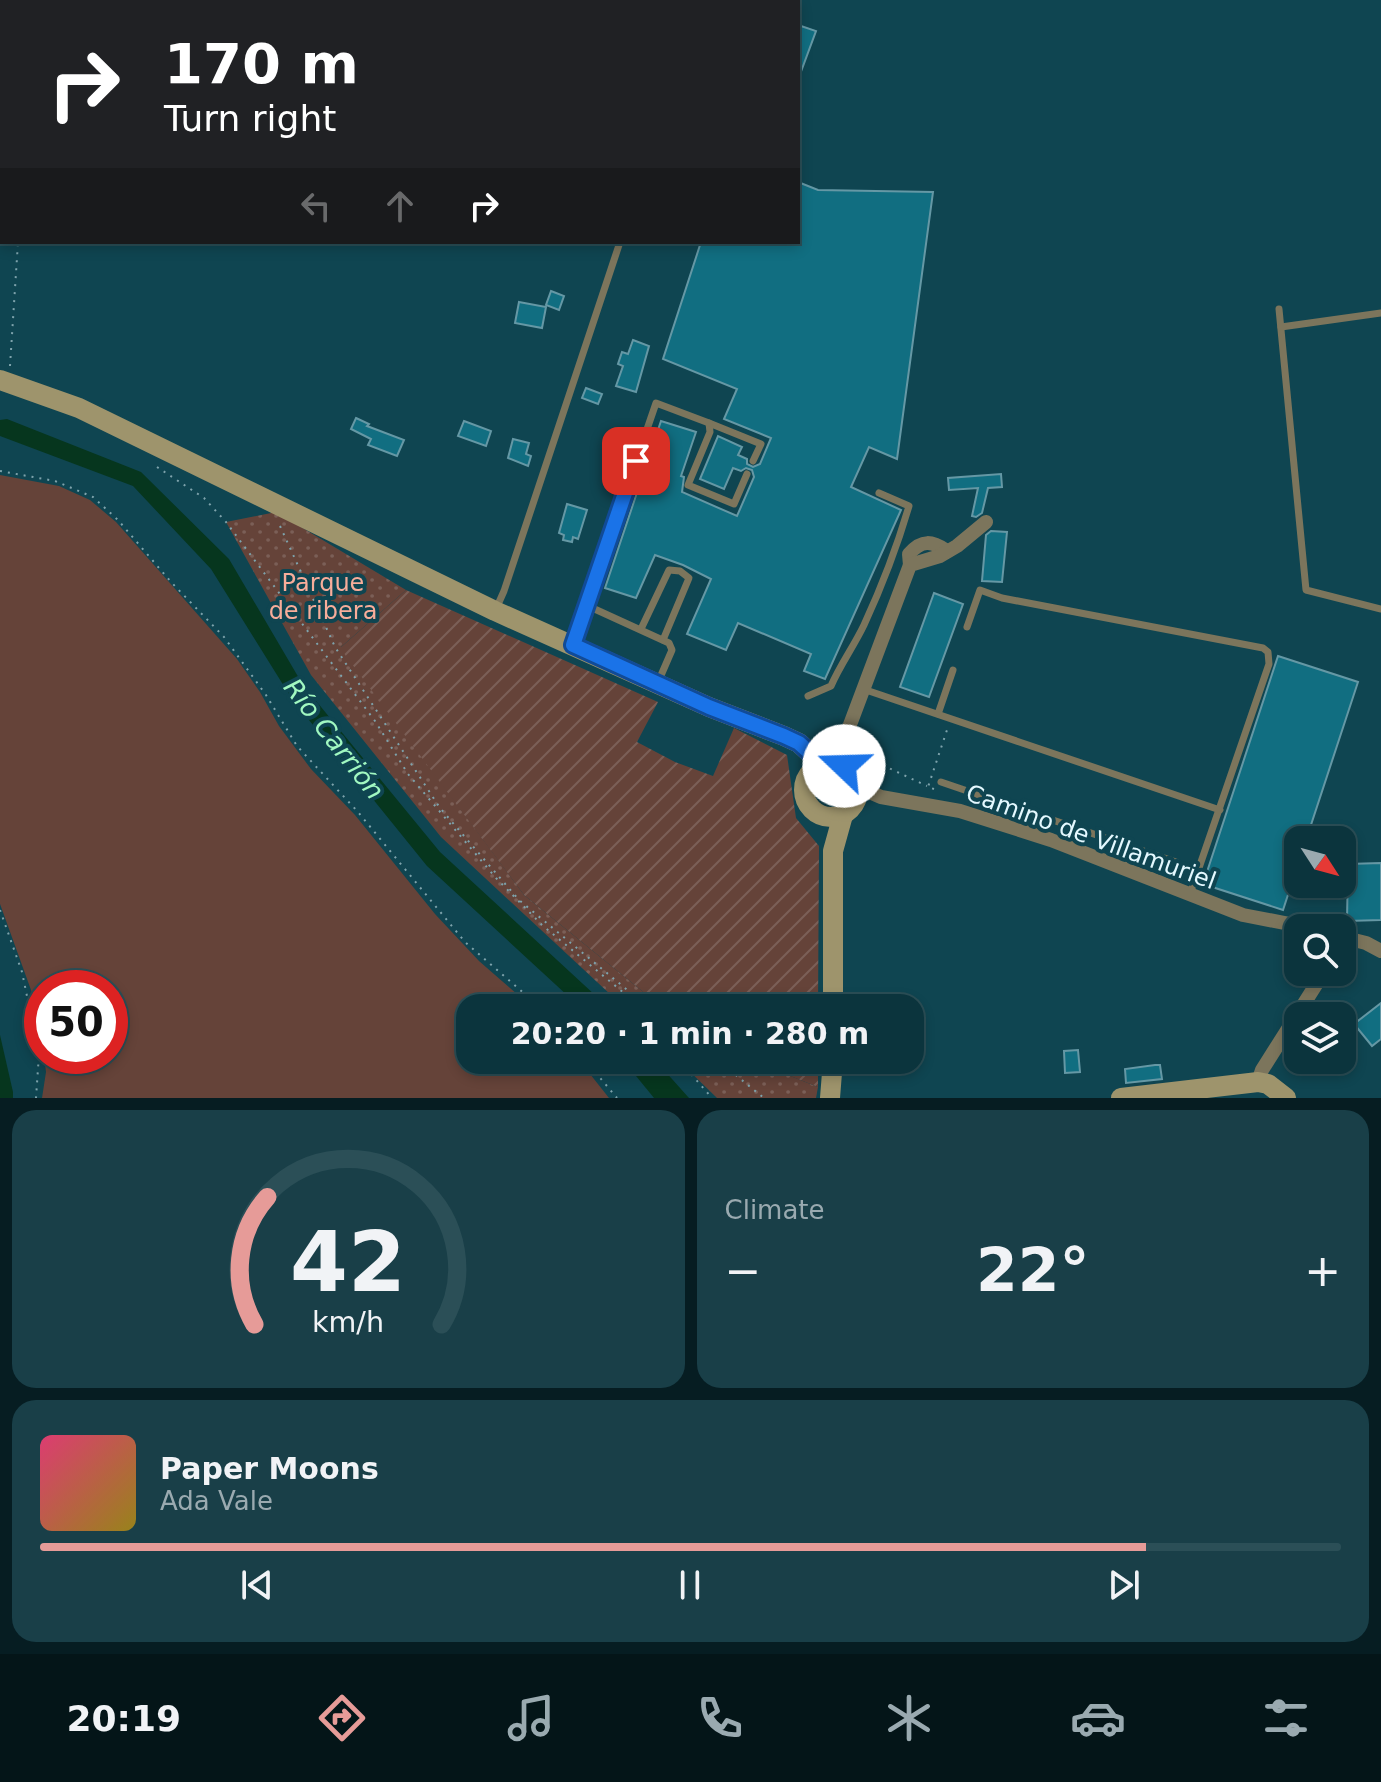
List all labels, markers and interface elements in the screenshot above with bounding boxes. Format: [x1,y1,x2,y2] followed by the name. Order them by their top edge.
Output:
[164,31,359,96] text: 170 m
[32,32,136,136] icon: right
[164,98,336,139] text: Turn right
[294,184,338,228] icon: left
[378,184,422,228] icon: ahead
[462,184,506,228] icon: right
[602,427,670,495] pin
[614,439,658,483] icon: arrive
[269,569,377,625] park label: Parque de ribera
[278,673,390,805] water label: Río Carrión
[802,724,886,808] position arrow
[962,779,1220,895] street label: Camino de Villamuriel
[1284,826,1356,898] north arrow
[1284,826,1356,1074] map controls
[1284,914,1356,986] button: search
[24,970,128,1074] speed limit sign: 50
[1284,1002,1356,1074] button: layers
[511,1016,869,1051] text: 20:20 · 1 min · 280 m
[725,1195,825,1225] text: Climate
[290,1214,406,1311] text: 42
[976,1235,1090,1305] text: 22°
[725,1245,761,1296] text: −
[1304,1245,1341,1296] text: +
[312,1305,384,1339] text: km/h
[160,1451,379,1486] text: Paper Moons
[160,1486,273,1516] text: Ada Vale
[235,1563,279,1607] icon: previous
[668,1563,712,1607] icon: pause
[1102,1563,1146,1607] icon: next
[314,1690,370,1746] icon: directions
[503,1690,559,1746] icon: music
[692,1690,748,1746] icon: phone
[881,1690,937,1746] icon: climate
[1070,1690,1126,1746] icon: car
[1258,1690,1314,1746] icon: filters
[66,1698,181,1739] text: 20:19

